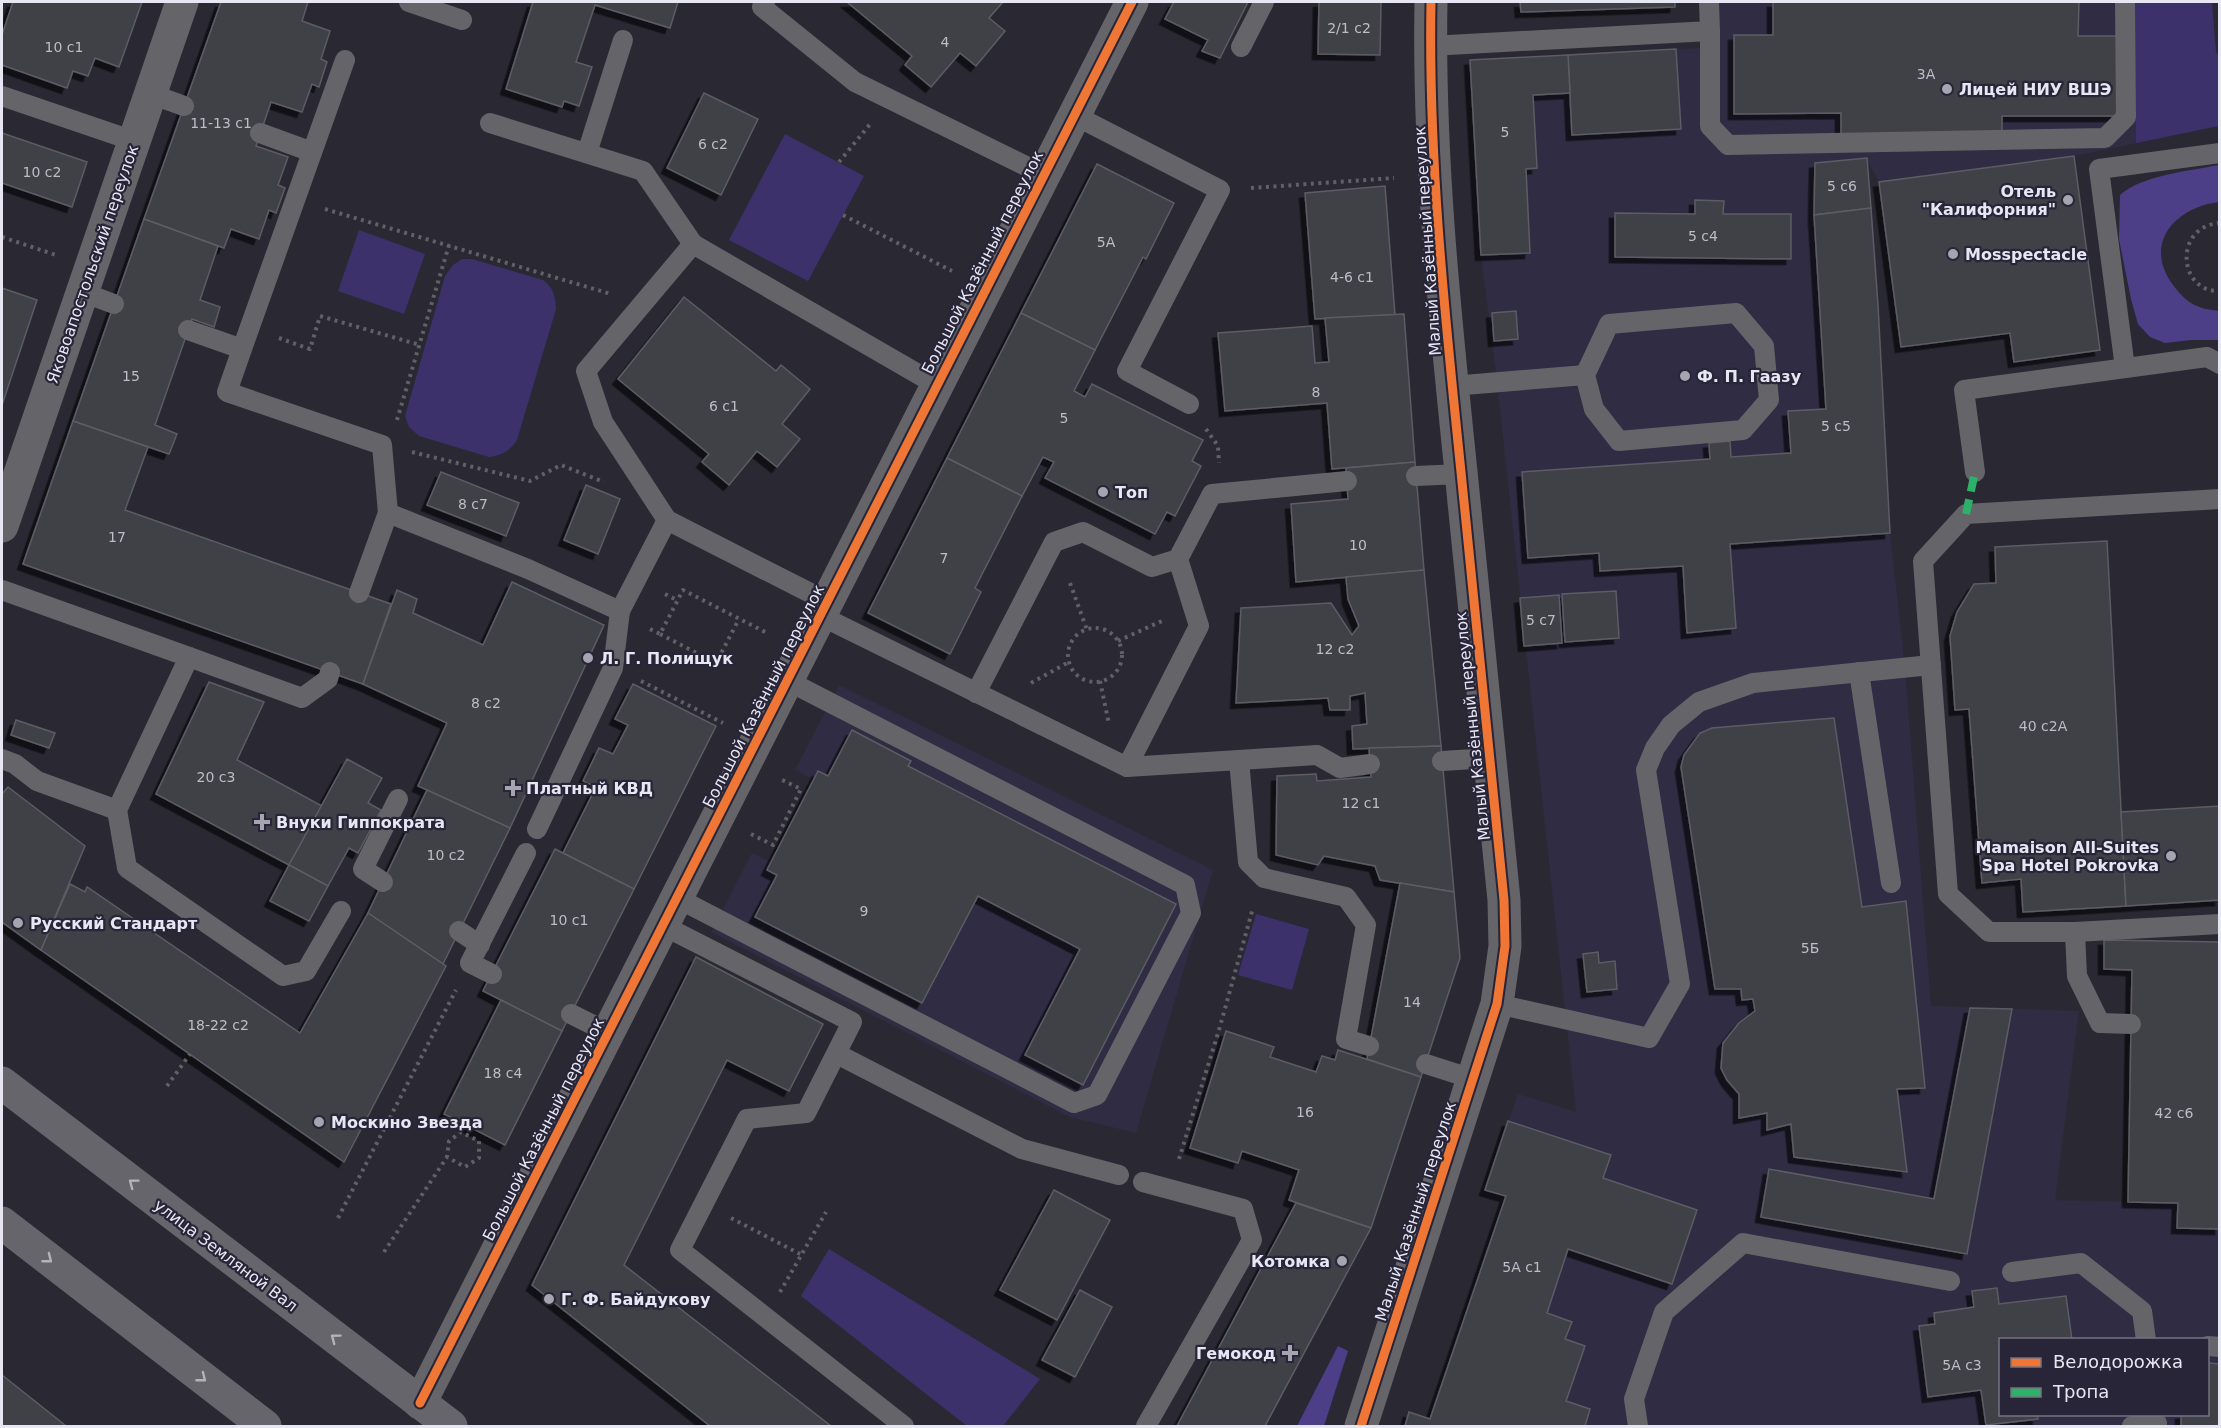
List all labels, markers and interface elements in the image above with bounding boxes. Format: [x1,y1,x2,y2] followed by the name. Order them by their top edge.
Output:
[1327,20,1371,36] house number: 2/1 с2
[941,34,950,50] house number: 4
[45,39,83,55] house number: 10 с1
[1917,66,1936,82] house number: 3А
[1959,80,2111,99] place label: Лицей НИУ ВШЭ
[1940,82,1954,96] marker: Лицей НИУ ВШЭ
[190,115,252,131] house number: 11-13 с1
[1501,124,1509,140] house number: 5
[1410,125,1445,356] street label: Малый Казённый переулок
[698,136,728,152] house number: 6 с2
[43,142,142,386] street label: Яковоапостольский переулок
[918,147,1047,377] street label: Большой Казённый переулок
[23,164,61,180] house number: 10 с2
[1827,178,1857,194] house number: 5 с6
[1922,182,2056,219] place label: Отель "Калифорния"
[2061,193,2075,207] marker: Отель "Калифорния"
[1688,228,1718,244] house number: 5 с4
[1097,234,1116,250] house number: 5А
[1965,245,2087,264] place label: Mosspectacle
[1946,247,1960,261] marker: Mosspectacle
[1330,269,1374,285] house number: 4-6 с1
[1697,367,1802,386] place label: Ф. П. Гаазу
[122,368,140,384] house number: 15
[1678,369,1692,383] marker: Ф. П. Гаазу
[1312,384,1320,400] house number: 8
[709,398,739,414] house number: 6 с1
[1060,410,1068,426] house number: 5
[1821,418,1851,434] house number: 5 с5
[1115,483,1148,502] place label: Топ
[1096,485,1110,499] marker: Топ
[458,496,488,512] house number: 8 с7
[108,529,126,545] house number: 17
[1349,537,1367,553] house number: 10
[940,550,948,566] house number: 7
[699,581,828,811] street label: Большой Казённый переулок
[1451,610,1494,841] street label: Малый Казённый переулок
[1526,612,1556,628] house number: 5 с7
[1316,641,1354,657] house number: 12 с2
[600,649,733,668] place label: Л. Г. Полищук
[581,651,595,665] marker: Л. Г. Полищук
[471,695,501,711] house number: 8 с2
[2019,718,2068,734] house number: 40 с2А
[197,769,235,785] house number: 20 с3
[504,779,522,797] marker: Платный КВД
[526,779,653,798] place label: Платный КВД
[1342,795,1380,811] house number: 12 с1
[253,813,271,831] marker: Внуки Гиппократа
[276,813,445,832] place label: Внуки Гиппократа
[1975,838,2159,875] place label: Mamaison All-Suites Spa Hotel Pokrovka
[427,847,465,863] house number: 10 с2
[2164,849,2178,863] marker: Mamaison All-Suites Spa Hotel Pokrovka
[860,903,868,919] house number: 9
[550,912,588,928] house number: 10 с1
[30,914,198,933] place label: Русский Стандарт
[11,916,25,930] marker: Русский Стандарт
[1801,940,1819,956] house number: 5Б
[1403,994,1421,1010] house number: 14
[479,1014,608,1244] street label: Большой Казённый переулок
[187,1017,249,1033] house number: 18-22 с2
[484,1065,523,1081] house number: 18 с4
[1371,1099,1460,1323] street label: Малый Казённый переулок
[1296,1104,1314,1120] house number: 16
[2155,1105,2194,1121] house number: 42 с6
[331,1113,482,1132] place label: Москино Звезда
[312,1115,326,1129] marker: Москино Звезда
[129,1180,140,1191] one-way arrow
[150,1195,301,1316] street label: улица Земляной Вал
[41,1251,52,1262] one-way arrow
[1251,1252,1330,1271] place label: Котомка
[1335,1254,1349,1268] marker: Котомка
[1502,1259,1542,1275] house number: 5А с1
[561,1290,711,1309] place label: Г. Ф. Байдукову
[542,1292,556,1306] marker: Г. Ф. Байдукову
[331,1334,342,1345] one-way arrow
[1999,1338,2209,1416] legend
[1196,1344,1276,1363] place label: Гемокод
[1281,1344,1299,1362] marker: Гемокод
[2053,1351,2183,1372] text: Велодорожка
[1942,1357,1982,1373] house number: 5А с3
[195,1371,206,1382] one-way arrow
[2052,1381,2109,1402] text: Тропа

